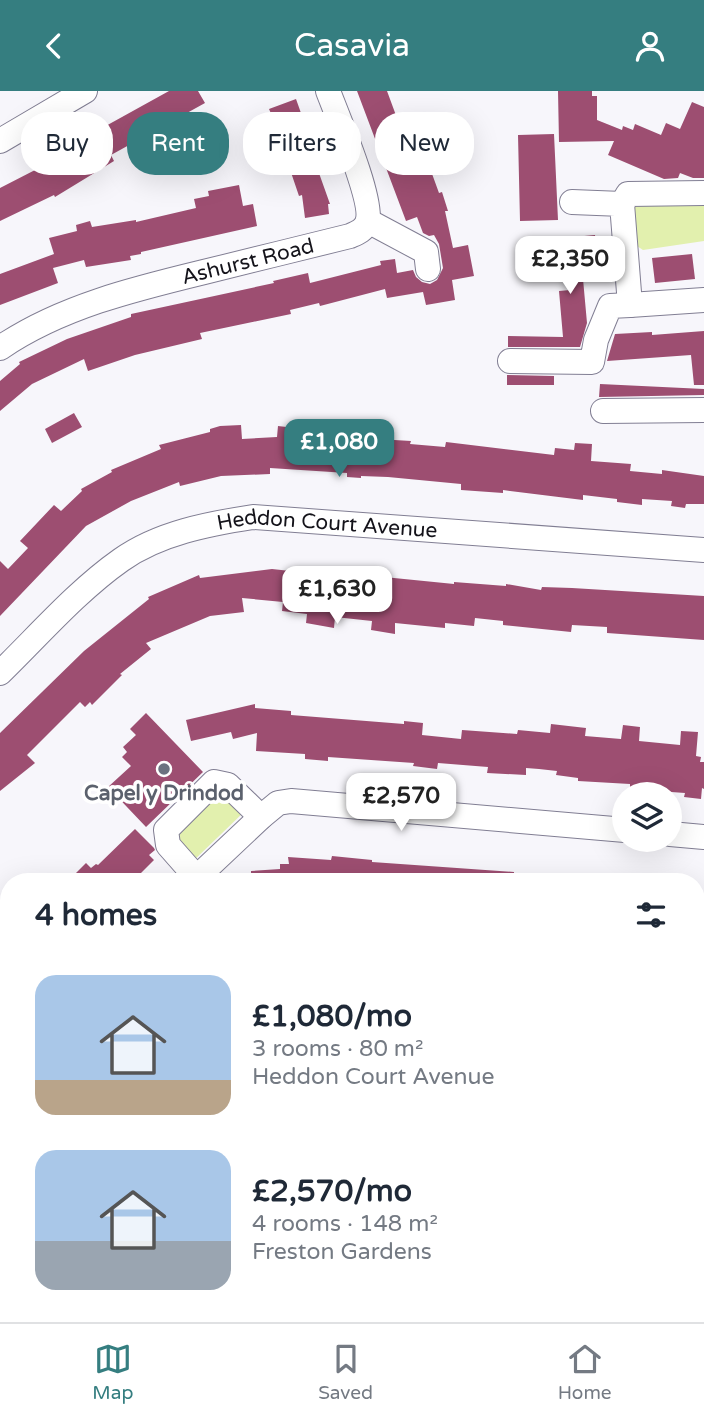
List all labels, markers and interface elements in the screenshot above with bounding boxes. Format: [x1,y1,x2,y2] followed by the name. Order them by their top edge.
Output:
[35,27,73,65] icon: back
[294,27,410,65] text: Casavia
[631,27,669,65] icon: person
[21,112,113,175] chip: Buy
[127,112,229,175] chip: Rent
[243,112,361,175] chip: Filters
[375,112,474,175] chip: New
[179,233,317,290] street label: Ashurst Road
[513,237,627,296] pin: £2,350
[531,245,609,273] text: £2,350
[282,419,396,479] pin: £1,080
[300,428,378,456] text: £1,080
[215,505,438,543] street label: Heddon Court Avenue
[280,567,394,626] pin: £1,630
[298,575,376,603] text: £1,630
[156,761,172,777] marker: Capel y Drindod
[344,773,458,833] pin: £2,570
[84,781,244,806] place label: Capel y Drindod
[362,782,440,810] text: £2,570
[612,782,682,852] map controls
[612,782,682,852] button: layers
[632,896,670,934] icon: filters
[35,897,157,934] text: 4 homes
[252,998,412,1035] text: £1,080/mo
[91,1003,175,1087] icon: home
[252,1035,423,1063] text: 3 rooms · 80 m²
[252,1063,495,1091] text: Heddon Court Avenue
[252,1173,412,1210] text: £2,570/mo
[91,1178,175,1262] icon: home
[252,1210,438,1238] text: 4 rooms · 148 m²
[252,1238,432,1266] text: Freston Gardens
[92,1340,133,1404] tab: Map
[318,1340,373,1404] tab: Saved
[558,1340,612,1404] tab: Home

